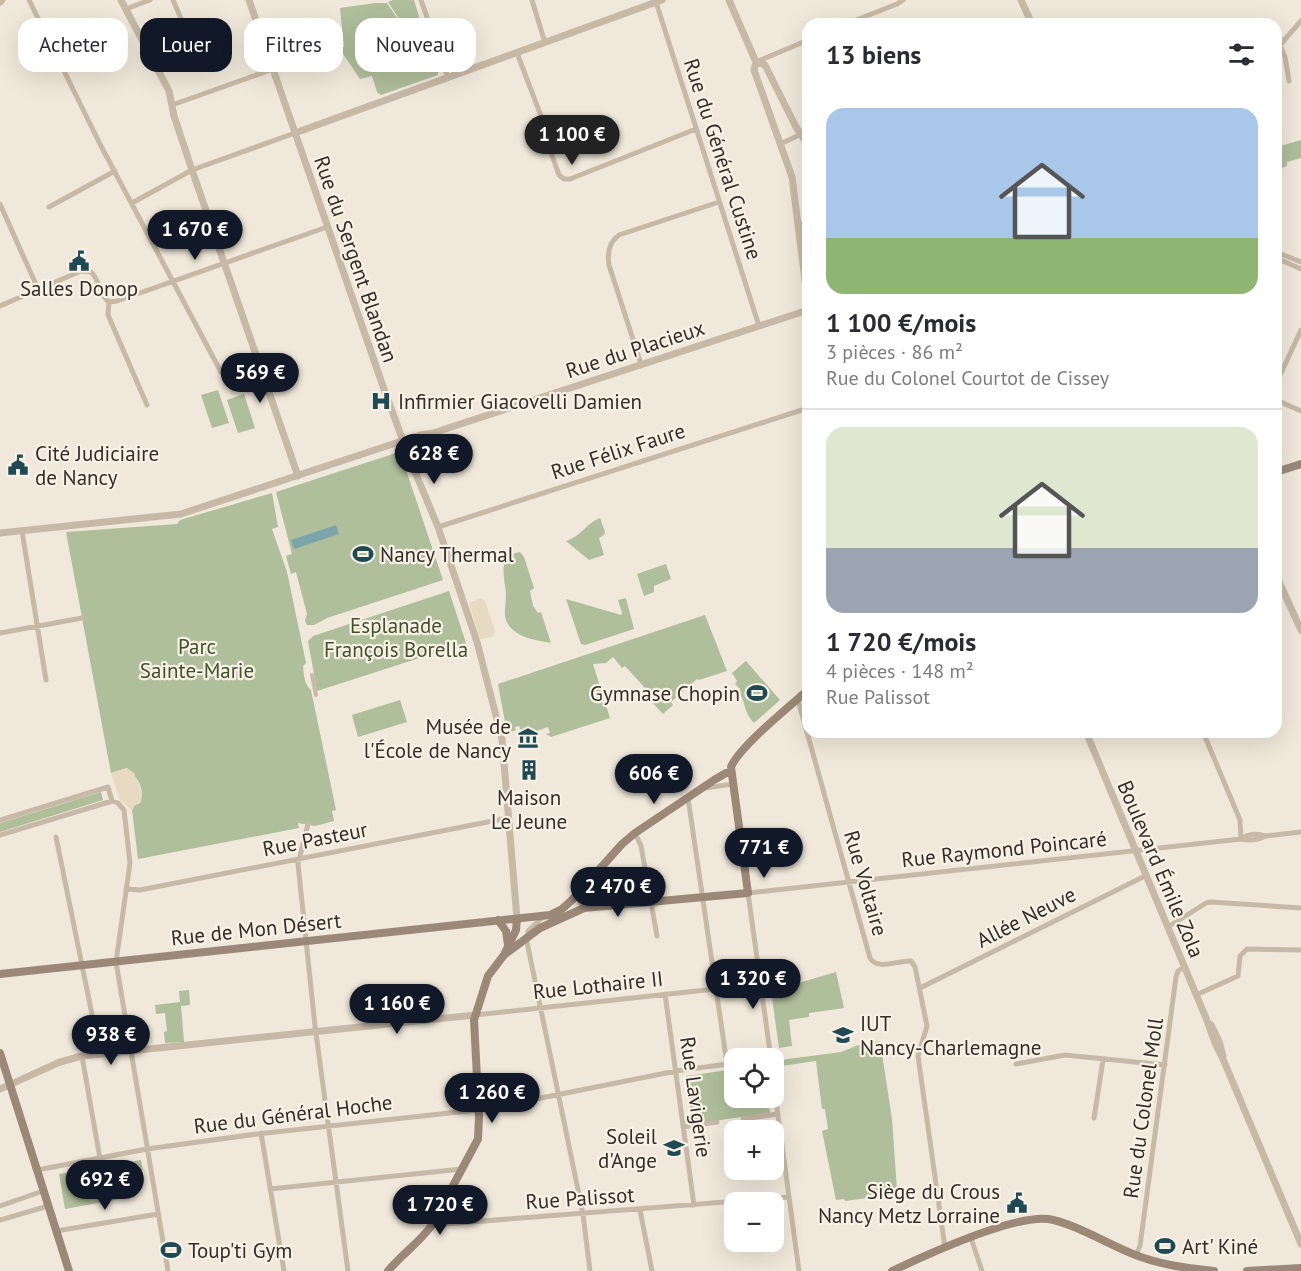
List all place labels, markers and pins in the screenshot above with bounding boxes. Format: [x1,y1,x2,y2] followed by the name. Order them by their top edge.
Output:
[517,115,627,166] pin: 1 100 €
[140,210,250,261] pin: 1 670 €
[67,249,91,273] public building icon: Salles Donop
[20,275,138,302] place label: Salles Donop
[218,353,302,404] pin: 569 €
[398,388,642,415] place label: Infirmier Giacovelli Damien
[369,389,393,413] hospital icon: Infirmier Giacovelli Damien
[392,434,476,485] pin: 628 €
[35,440,159,491] place label: Cité Judiciaire de Nancy
[6,453,30,477] public building icon: Cité Judiciaire de Nancy
[380,541,514,568] place label: Nancy Thermal
[351,542,375,566] sports icon: Nancy Thermal
[590,680,740,707] place label: Gymnase Chopin
[745,681,769,705] sports icon: Gymnase Chopin
[364,713,511,764] place label: Musée de l'École de Nancy
[516,726,540,750] museum icon: Musée de l'École de Nancy
[612,754,696,805] pin: 606 €
[517,758,541,782] building icon: Maison Le Jeune
[491,784,567,835] place label: Maison Le Jeune
[722,828,806,879] pin: 771 €
[563,867,673,918] pin: 2 470 €
[698,959,808,1010] pin: 1 320 €
[342,984,452,1035] pin: 1 160 €
[860,1010,1041,1061] place label: IUT Nancy-Charlemagne
[69,1015,153,1066] pin: 938 €
[831,1023,855,1047] school or university icon: IUT Nancy-Charlemagne
[437,1073,547,1124] pin: 1 260 €
[598,1123,657,1174] place label: Soleil d'Ange
[662,1136,686,1160] school or university icon: Soleil d'Ange
[63,1160,147,1211] pin: 692 €
[818,1178,1000,1229] place label: Siège du Crous Nancy Metz Lorraine
[385,1185,495,1236] pin: 1 720 €
[1005,1191,1029,1215] public building icon: Siège du Crous Nancy Metz Lorraine
[1182,1233,1258,1260] place label: Art' Kiné
[1153,1234,1177,1258] sports icon: Art' Kiné
[188,1237,292,1264] place label: Toup'ti Gym
[159,1238,183,1262] sports icon: Toup'ti Gym

